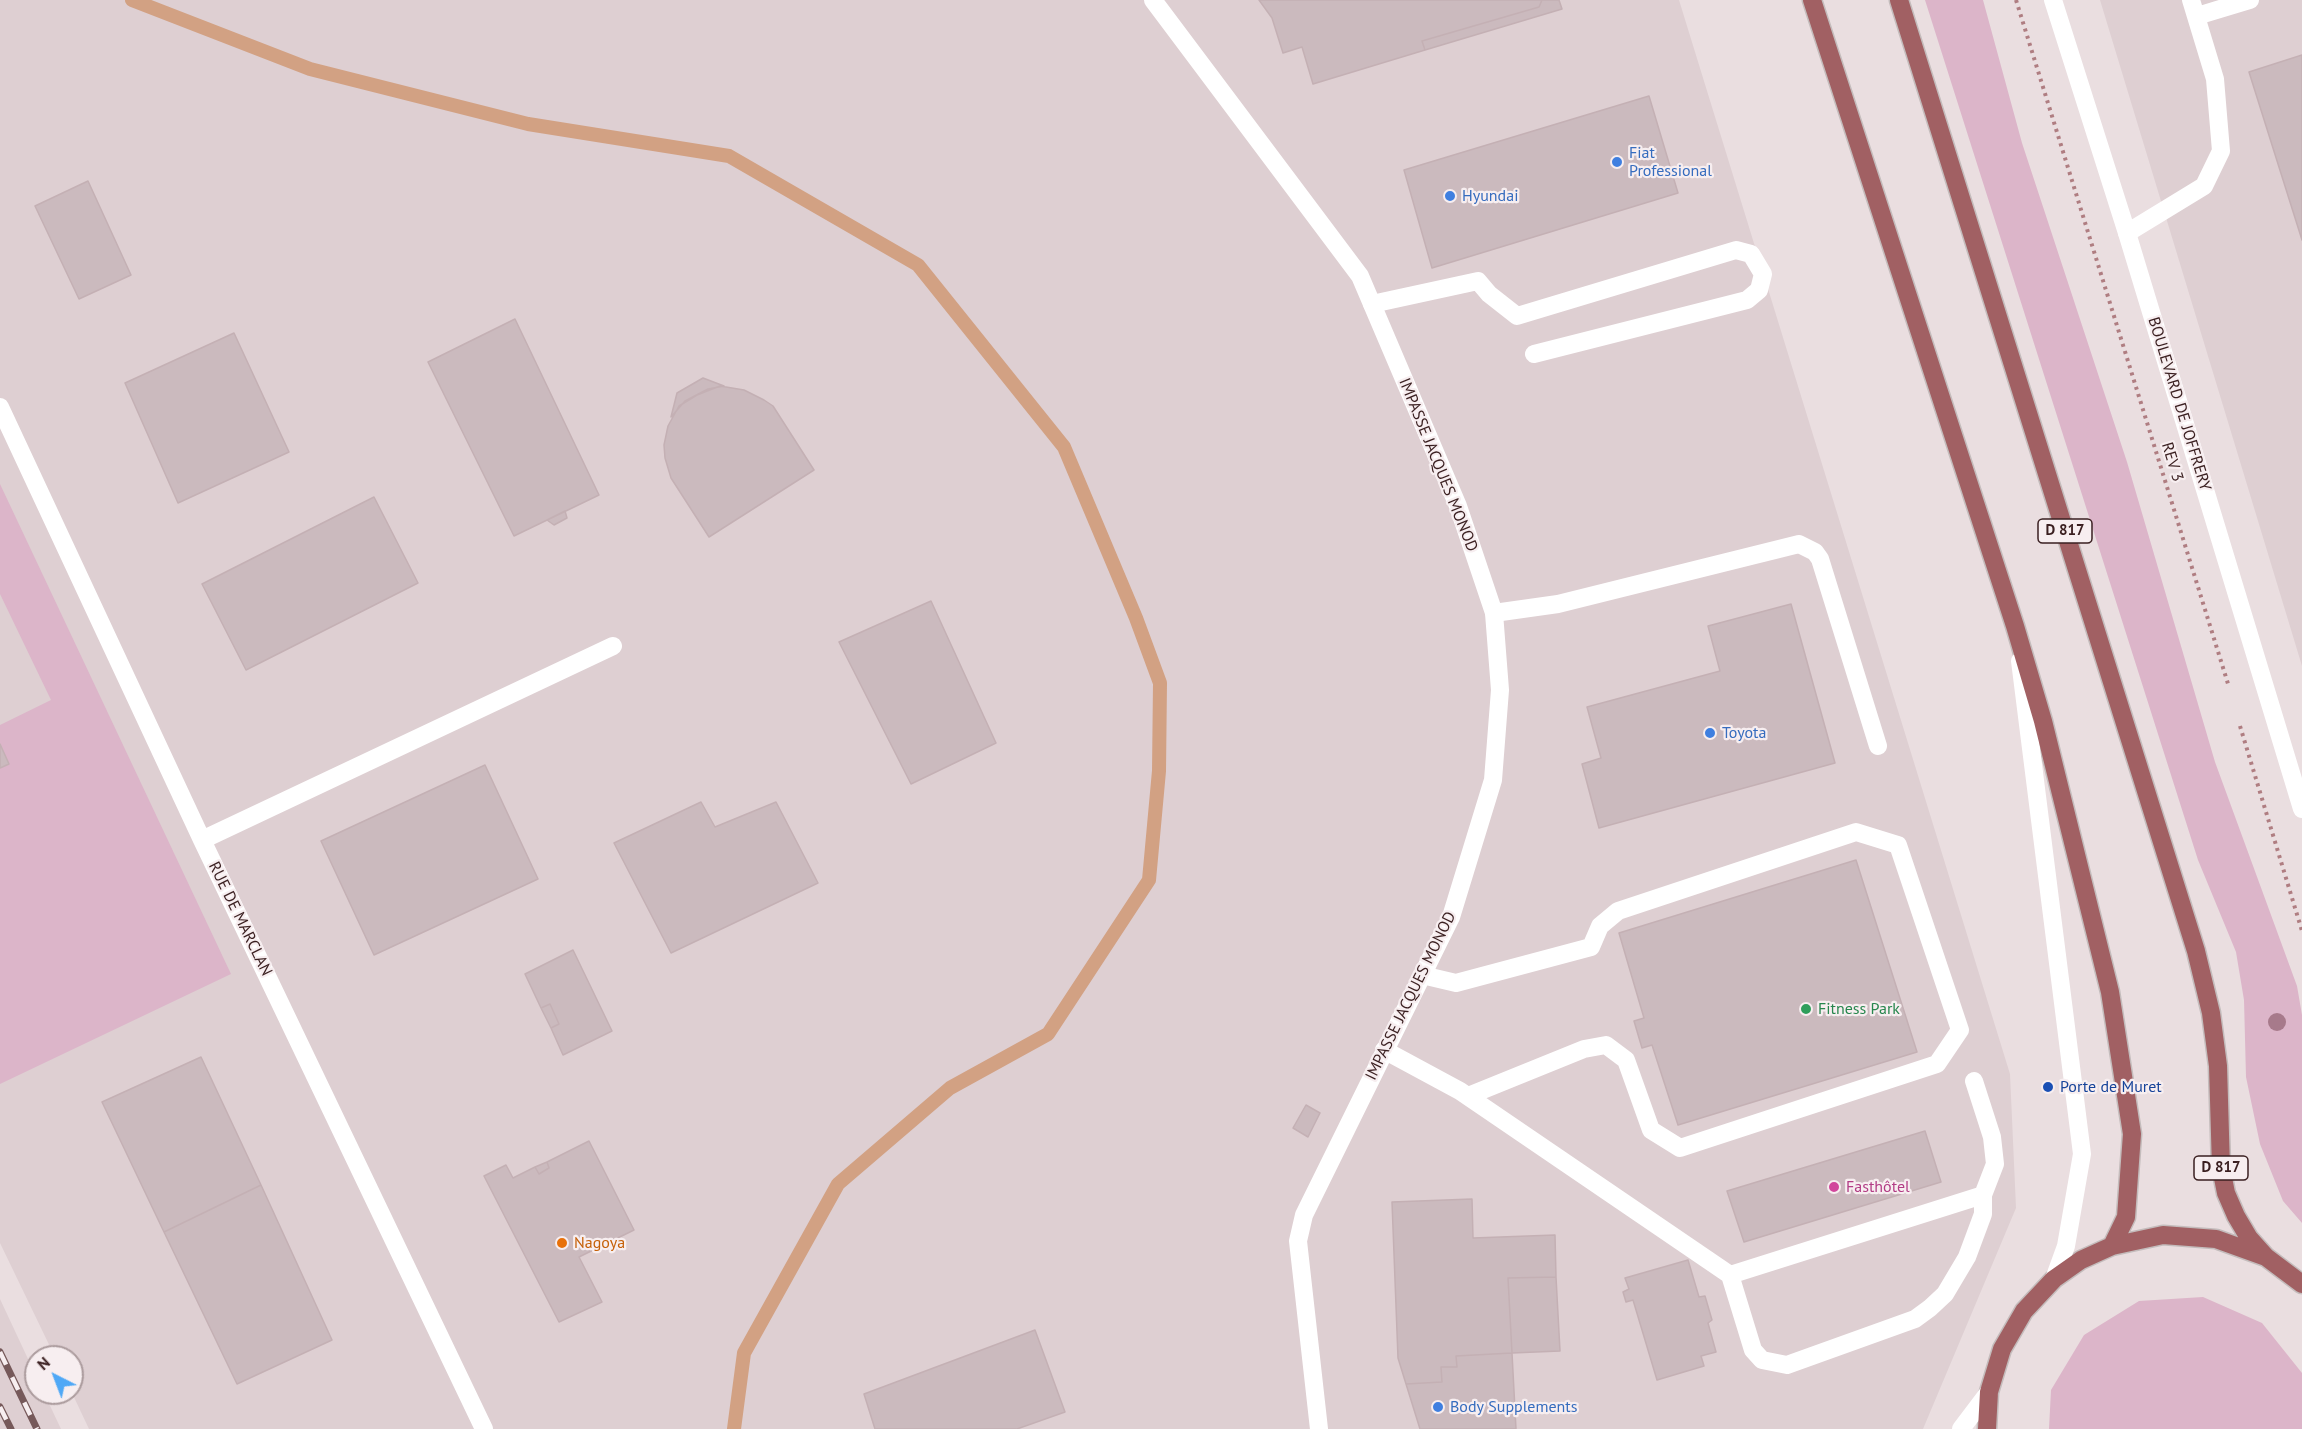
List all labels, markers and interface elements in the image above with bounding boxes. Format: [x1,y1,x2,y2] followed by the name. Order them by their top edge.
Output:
[1629,143,1712,181] place label: Fiat Professional
[1610,155,1624,169] marker: Fiat Professional
[1462,186,1518,206] place label: Hyundai
[1443,189,1457,203] marker: Hyundai
[2143,315,2215,493] street label: BOULEVARD DE JOFFRERY
[1394,376,1482,554] street label: IMPASSE JACQUES MONOD
[2157,440,2187,484] street label: REV 3
[2038,519,2092,543] road number: D 817
[1722,723,1766,743] place label: Toyota
[1703,726,1717,740] marker: Toyota
[204,859,276,979] street label: RUE DE MARCLAN
[1362,909,1460,1083] street label: IMPASSE JACQUES MONOD
[1818,999,1900,1019] place label: Fitness Park
[1799,1002,1813,1016] marker: Fitness Park
[2060,1077,2162,1097] place label: Porte de Muret
[2041,1080,2055,1094] marker: Porte de Muret
[2194,1156,2248,1180] road number: D 817
[1846,1177,1910,1197] place label: Fasthôtel
[1827,1180,1841,1194] marker: Fasthôtel
[574,1233,625,1253] place label: Nagoya
[555,1236,569,1250] marker: Nagoya
[24,1345,84,1405] north arrow
[33,1352,54,1374] text: N
[1450,1397,1578,1417] place label: Body Supplements
[1431,1400,1445,1414] marker: Body Supplements

